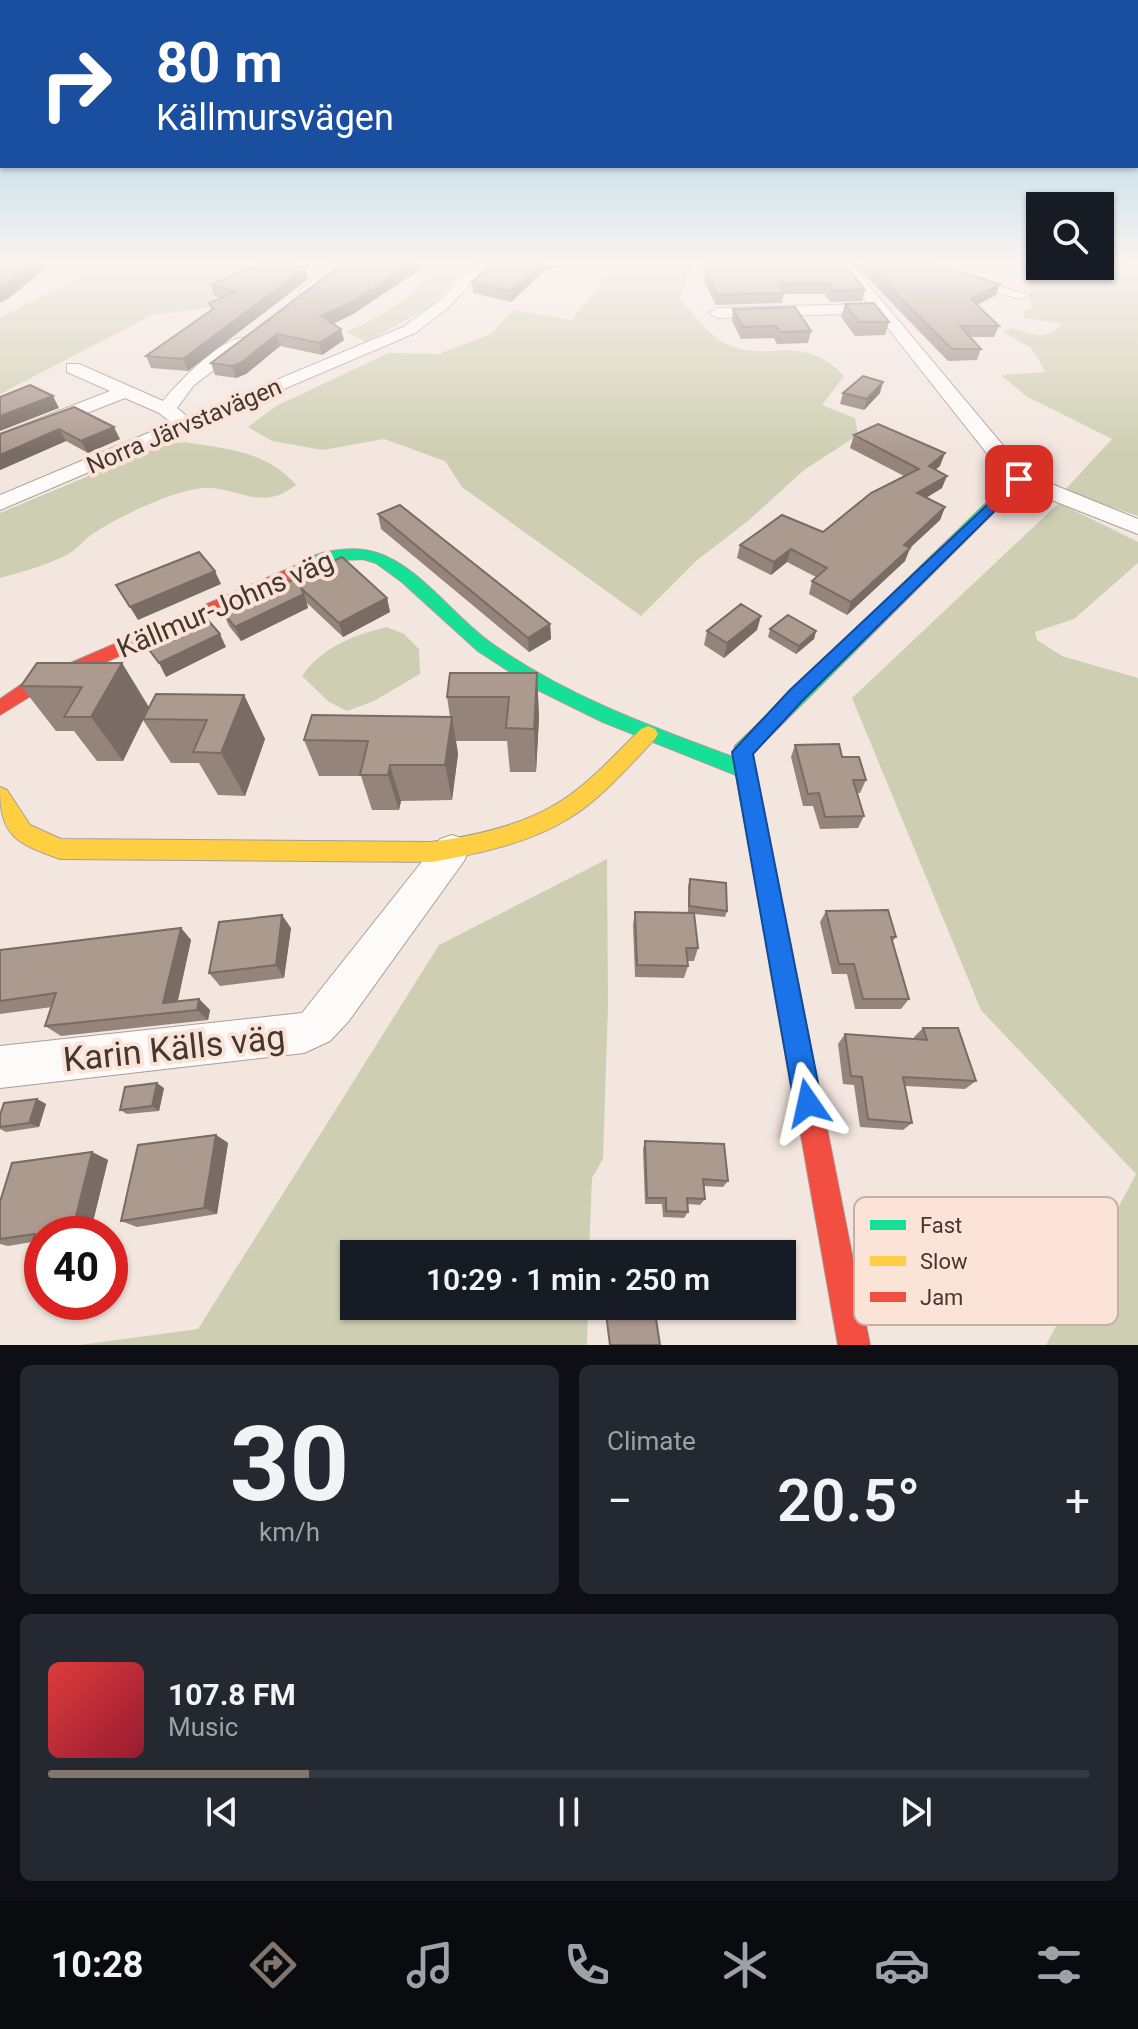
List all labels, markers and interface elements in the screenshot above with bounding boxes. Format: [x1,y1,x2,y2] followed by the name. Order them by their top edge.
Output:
[156,30,283,96] text: 80 m
[24,32,128,136] icon: right
[156,97,394,139] text: Källmursvägen
[1026,192,1114,280] map controls
[1026,192,1114,280] button: search
[82,372,286,480] street label: Norra Järvstavägen
[985,445,1053,513] pin
[997,457,1041,501] icon: arrive
[112,544,338,665] street label: Källmur-Johns väg
[61,1016,287,1080] street label: Karin Källs väg
[766,1061,850,1145] position arrow
[854,1197,1118,1325] legend
[920,1213,962,1238] text: Fast
[24,1216,128,1320] speed limit sign: 40
[920,1249,968,1274] text: Slow
[426,1262,710,1297] text: 10:29 · 1 min · 250 m
[920,1285,963,1310] text: Jam
[230,1404,349,1525] text: 30
[607,1426,696,1456] text: Climate
[777,1465,920,1536] text: 20.5°
[607,1475,632,1527] text: −
[1065,1475,1090,1527] text: +
[259,1517,320,1547] text: km/h
[168,1677,296,1712] text: 107.8 FM
[168,1712,238,1742] text: Music
[200,1790,244,1834] icon: previous
[547,1790,591,1834] icon: pause
[894,1790,938,1834] icon: next
[245,1937,301,1993] icon: directions
[402,1937,458,1993] icon: music
[559,1937,615,1993] icon: phone
[717,1937,773,1993] icon: climate
[874,1937,930,1993] icon: car
[1031,1937,1087,1993] icon: filters
[51,1944,143,1986] text: 10:28

